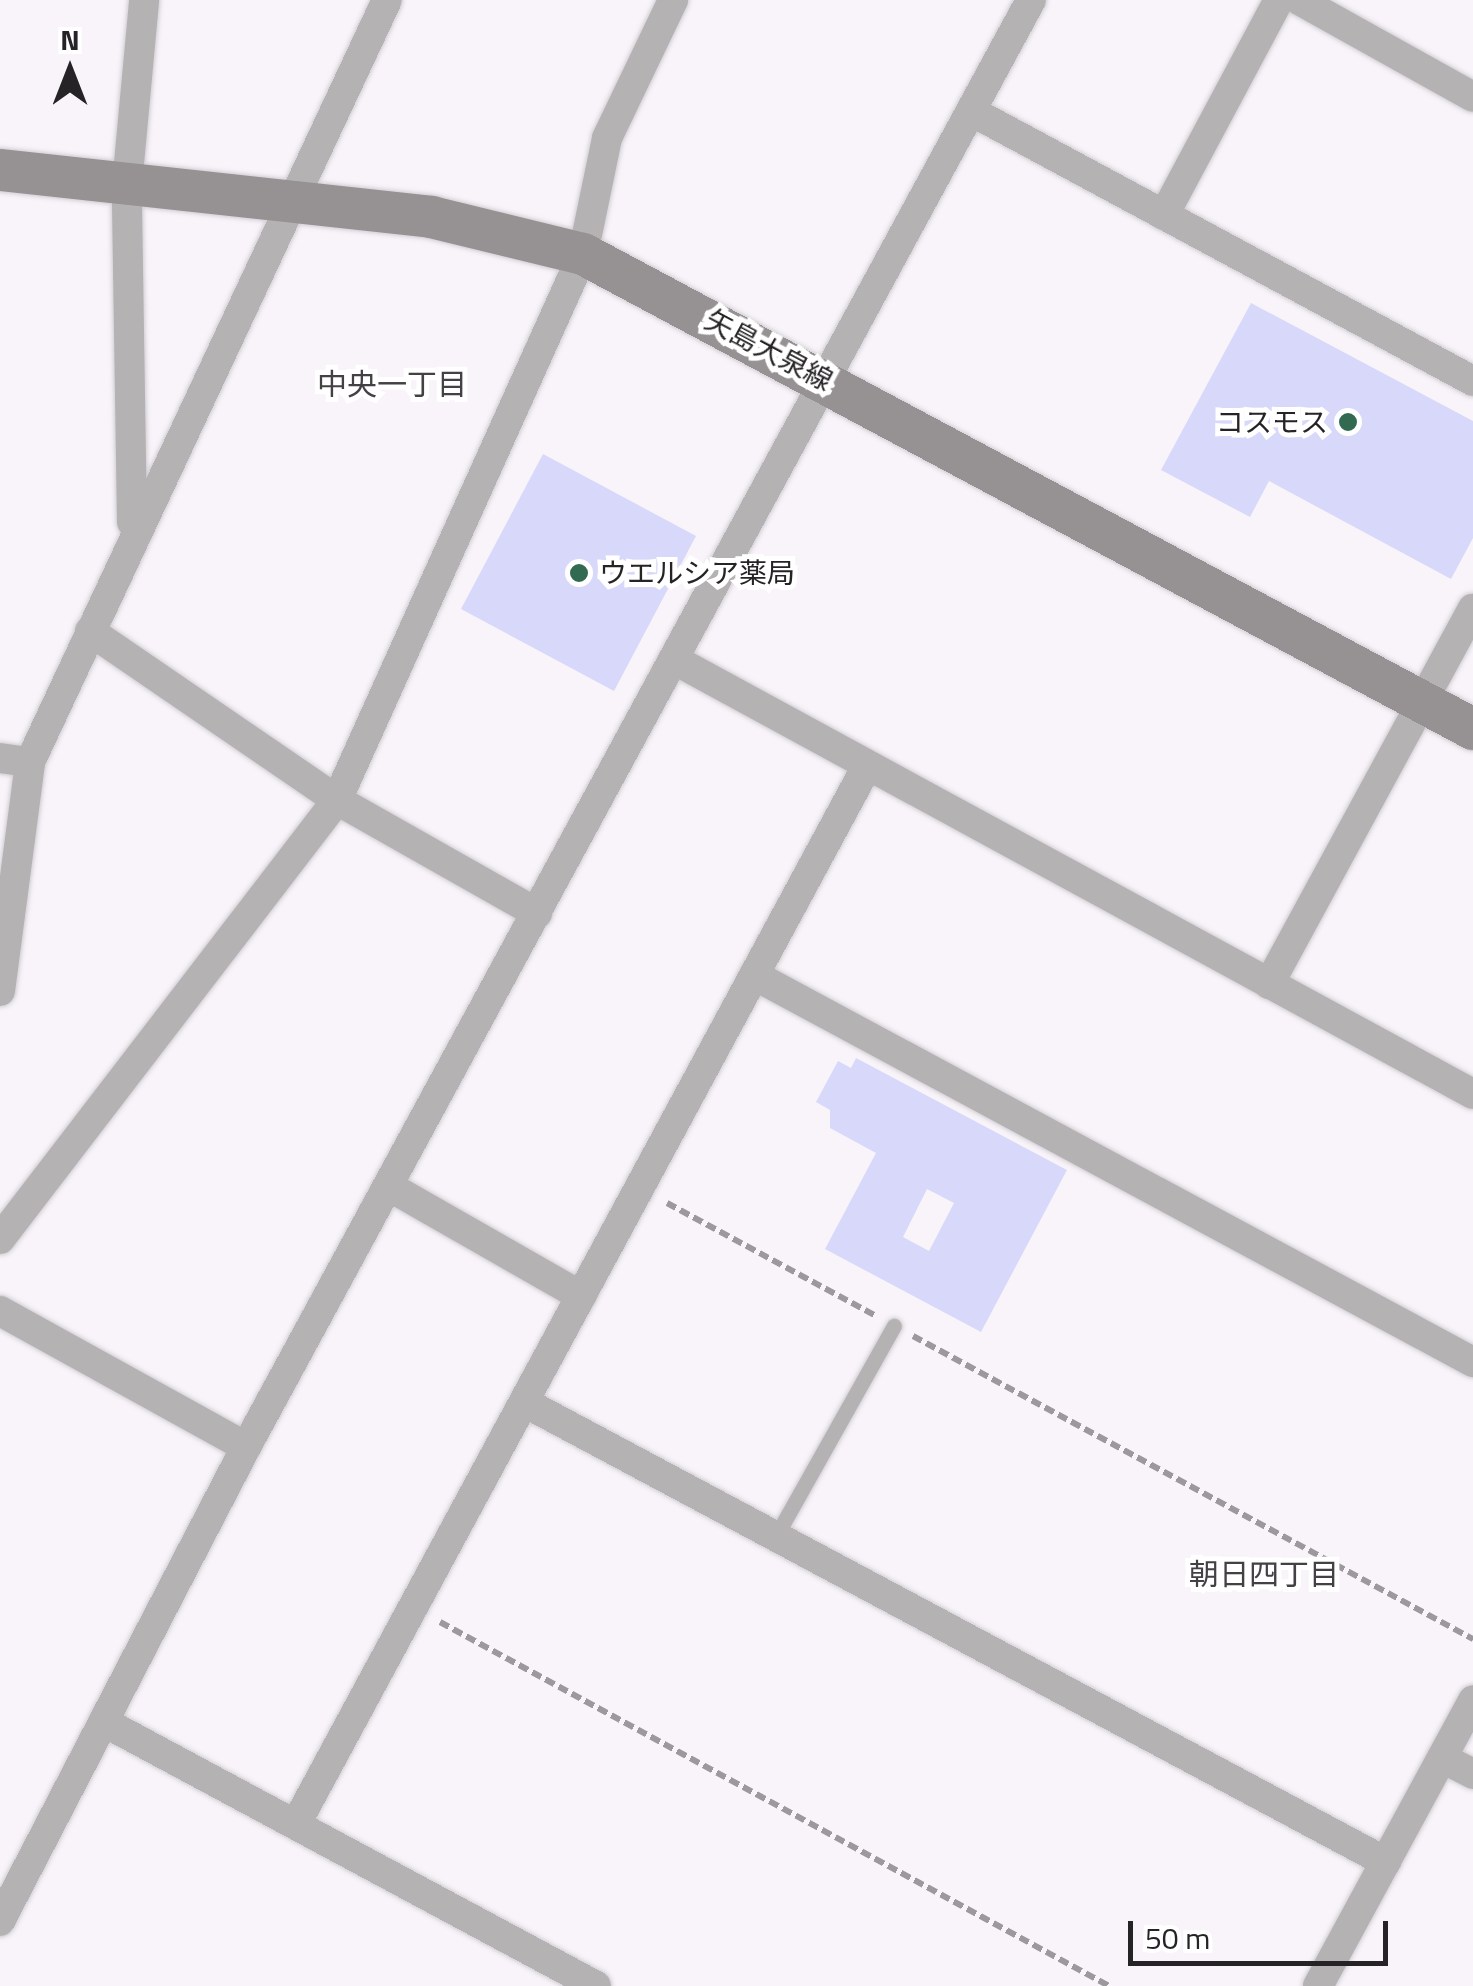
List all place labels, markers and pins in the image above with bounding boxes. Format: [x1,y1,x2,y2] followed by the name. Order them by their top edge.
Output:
[1216,405,1328,439] place label: コスモス
[1337,411,1359,433] marker: コスモス
[599,556,795,590] place label: ウエルシア薬局
[568,562,590,584] marker: ウエルシア薬局

